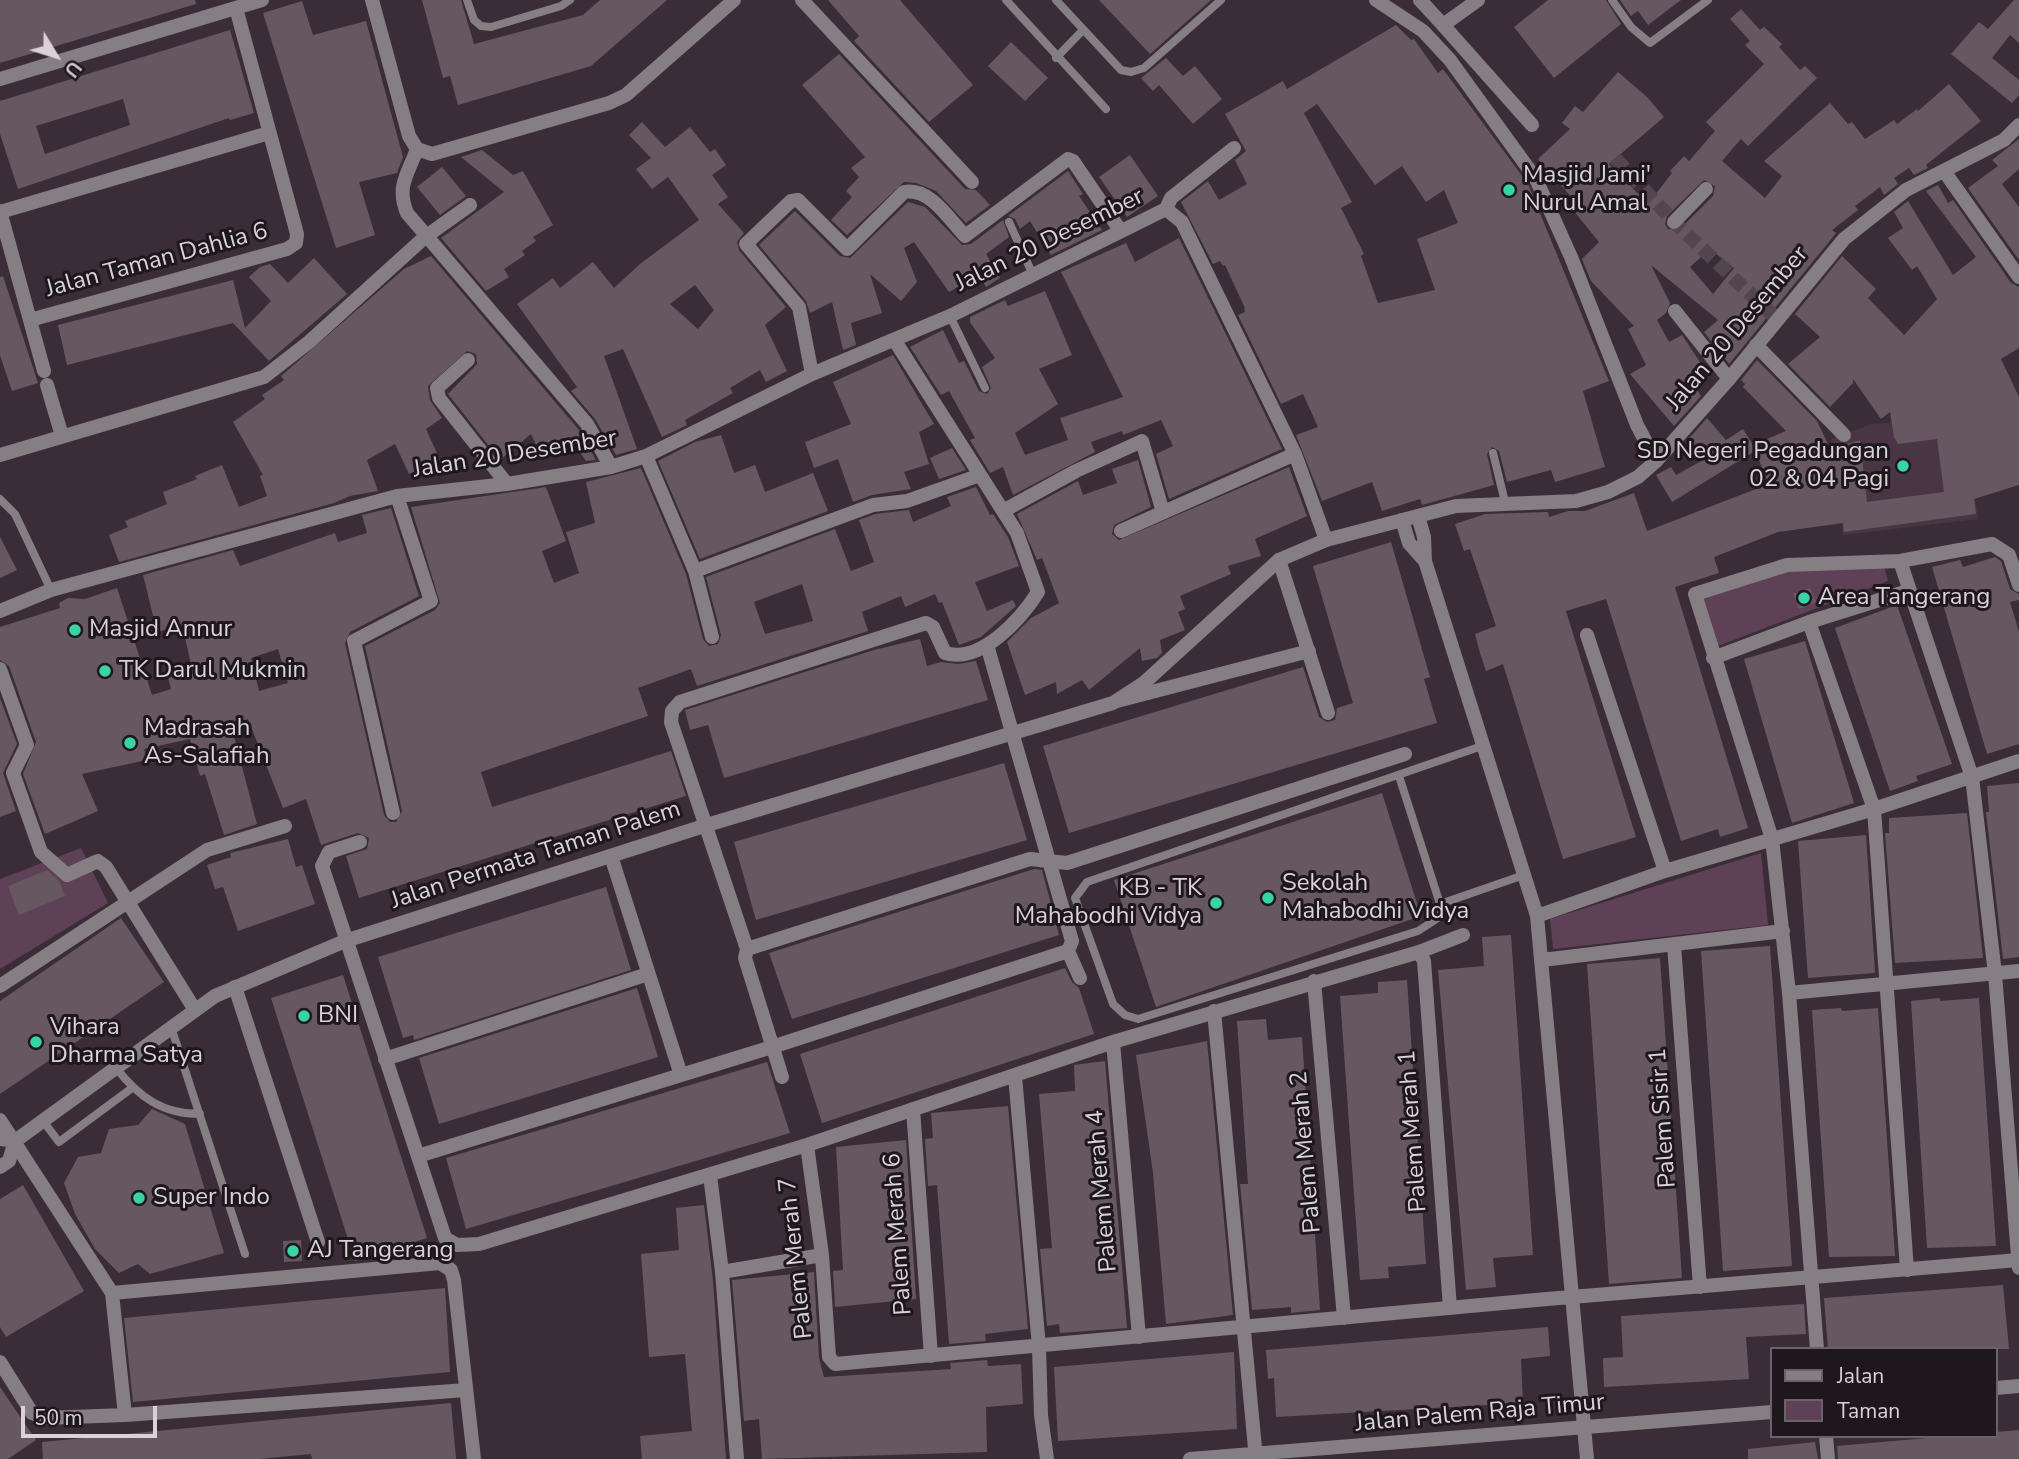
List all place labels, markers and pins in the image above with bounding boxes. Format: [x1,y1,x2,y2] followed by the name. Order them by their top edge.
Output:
[1523,162,1651,218] place label: Masjid Jami' Nurul Amal
[1501,182,1517,198] marker: Masjid Jami' Nurul Amal
[1637,438,1889,494] place label: SD Negeri Pegadungan 02 & 04 Pagi
[1895,458,1911,474] marker: SD Negeri Pegadungan 02 & 04 Pagi
[1818,584,1990,612] place label: Area Tangerang
[1796,590,1812,606] marker: Area Tangerang
[89,616,232,644] place label: Masjid Annur
[67,622,83,638] marker: Masjid Annur
[119,657,306,685] place label: TK Darul Mukmin
[97,663,113,679] marker: TK Darul Mukmin
[144,715,270,771] place label: Madrasah As-Salafiah
[122,735,138,751] marker: Madrasah As-Salafiah
[1282,870,1469,926] place label: Sekolah Mahabodhi Vidya
[1015,875,1202,931] place label: KB - TK Mahabodhi Vidya
[1260,890,1276,906] marker: Sekolah Mahabodhi Vidya
[1208,895,1224,911] marker: KB - TK Mahabodhi Vidya
[318,1002,358,1030] place label: BNI
[296,1008,312,1024] marker: BNI
[50,1014,203,1070] place label: Vihara Dharma Satya
[28,1034,44,1050] marker: Vihara Dharma Satya
[153,1184,270,1212] place label: Super Indo
[131,1190,147,1206] marker: Super Indo
[307,1237,454,1265] place label: AJ Tangerang
[285,1243,301,1259] marker: AJ Tangerang

